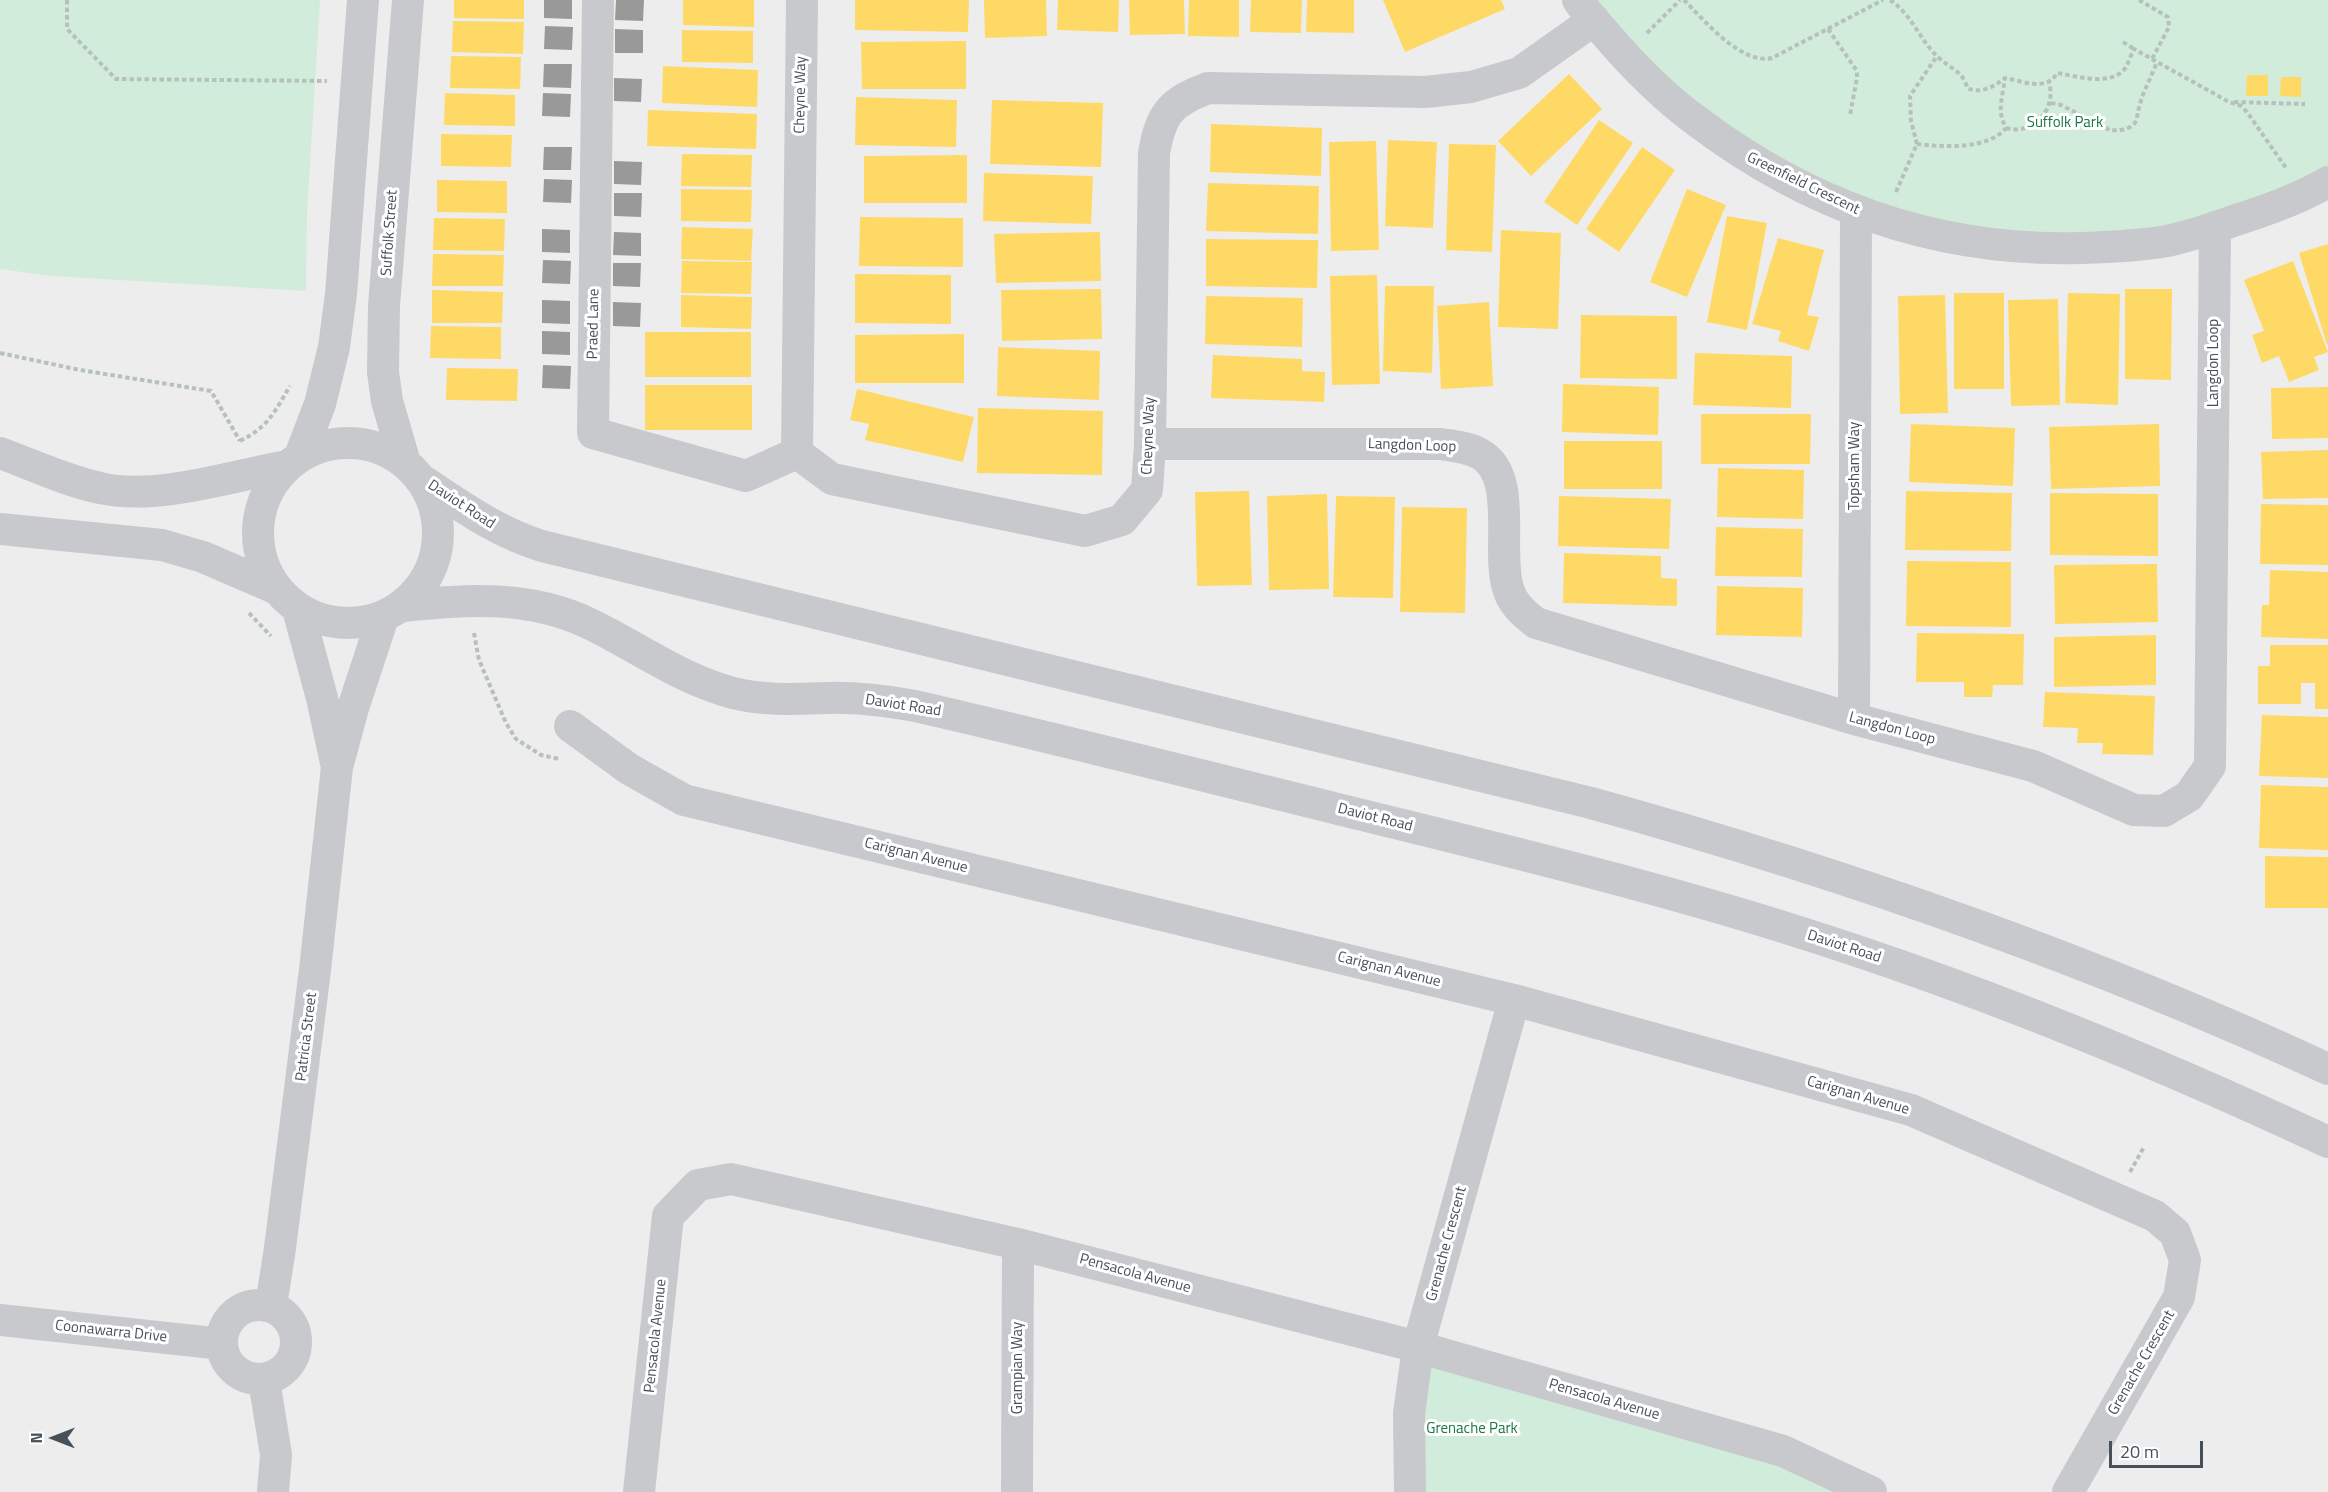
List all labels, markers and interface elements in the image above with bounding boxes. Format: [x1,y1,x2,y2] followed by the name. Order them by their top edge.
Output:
[791,56,811,134] street label: Cheyne Way
[2027,114,2103,132] park label: Suffolk Park
[1744,149,1862,219] street label: Greenfield Crescent
[378,189,402,277] street label: Suffolk Street
[584,288,604,360] street label: Praed Lane
[2205,319,2223,407] street label: Langdon Loop
[1139,397,1159,475] street label: Cheyne Way
[1846,422,1864,510] street label: Topsham Way
[1367,435,1457,457] street label: Langdon Loop
[424,477,498,533] street label: Daviot Road
[864,691,942,721] street label: Daviot Road
[1847,709,1937,749] street label: Langdon Loop
[1336,800,1414,836] street label: Daviot Road
[863,834,969,878] street label: Carignan Avenue
[1805,927,1883,967] street label: Daviot Road
[1336,948,1442,992] street label: Carignan Avenue
[293,992,321,1082] street label: Patricia Street
[1805,1073,1911,1119] street label: Carignan Avenue
[1423,1185,1471,1303] street label: Grenache Crescent
[1077,1250,1193,1298] street label: Pensacola Avenue
[641,1278,671,1394] street label: Pensacola Avenue
[2105,1307,2179,1419] street label: Grenache Crescent
[54,1317,168,1347] street label: Coonawarra Drive
[1009,1322,1027,1414] street label: Grampian Way
[1546,1376,1662,1424] street label: Pensacola Avenue
[24,1408,84,1468] north arrow
[1426,1420,1518,1438] park label: Grenache Park
[2112,1429,2206,1467] scale bar
[24,1432,48,1444] text: N
[2120,1438,2159,1465] text: 20 m

